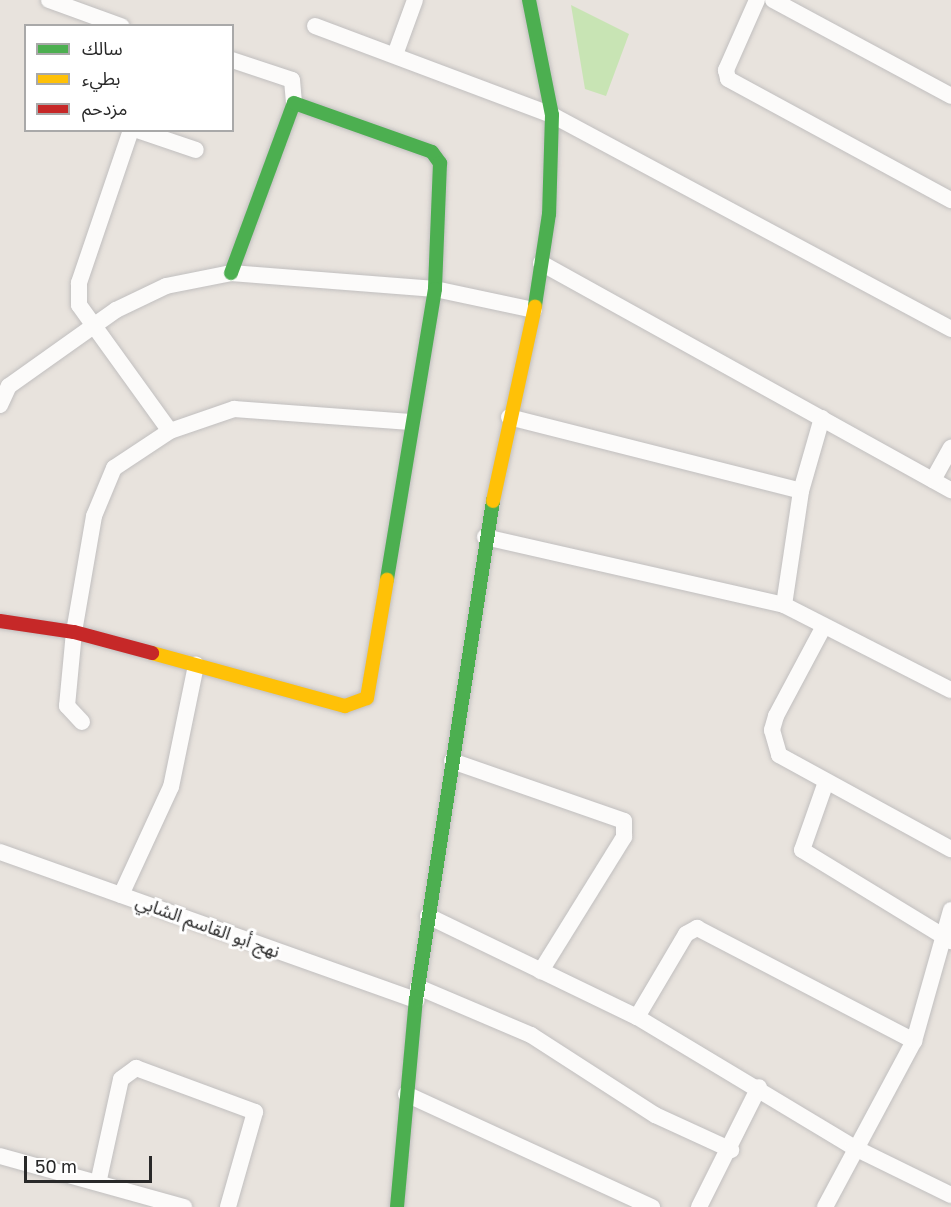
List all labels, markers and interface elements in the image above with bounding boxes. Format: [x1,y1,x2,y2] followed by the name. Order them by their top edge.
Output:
[24,24,234,132] legend
[82,37,123,59] text: سالك
[82,67,120,89] text: بطيء
[82,97,127,119] text: مزدحم
[133,890,283,962] street label: نهج أبو القاسم الشابي
[27,1144,154,1182] scale bar
[35,1155,77,1177] text: 50 m

